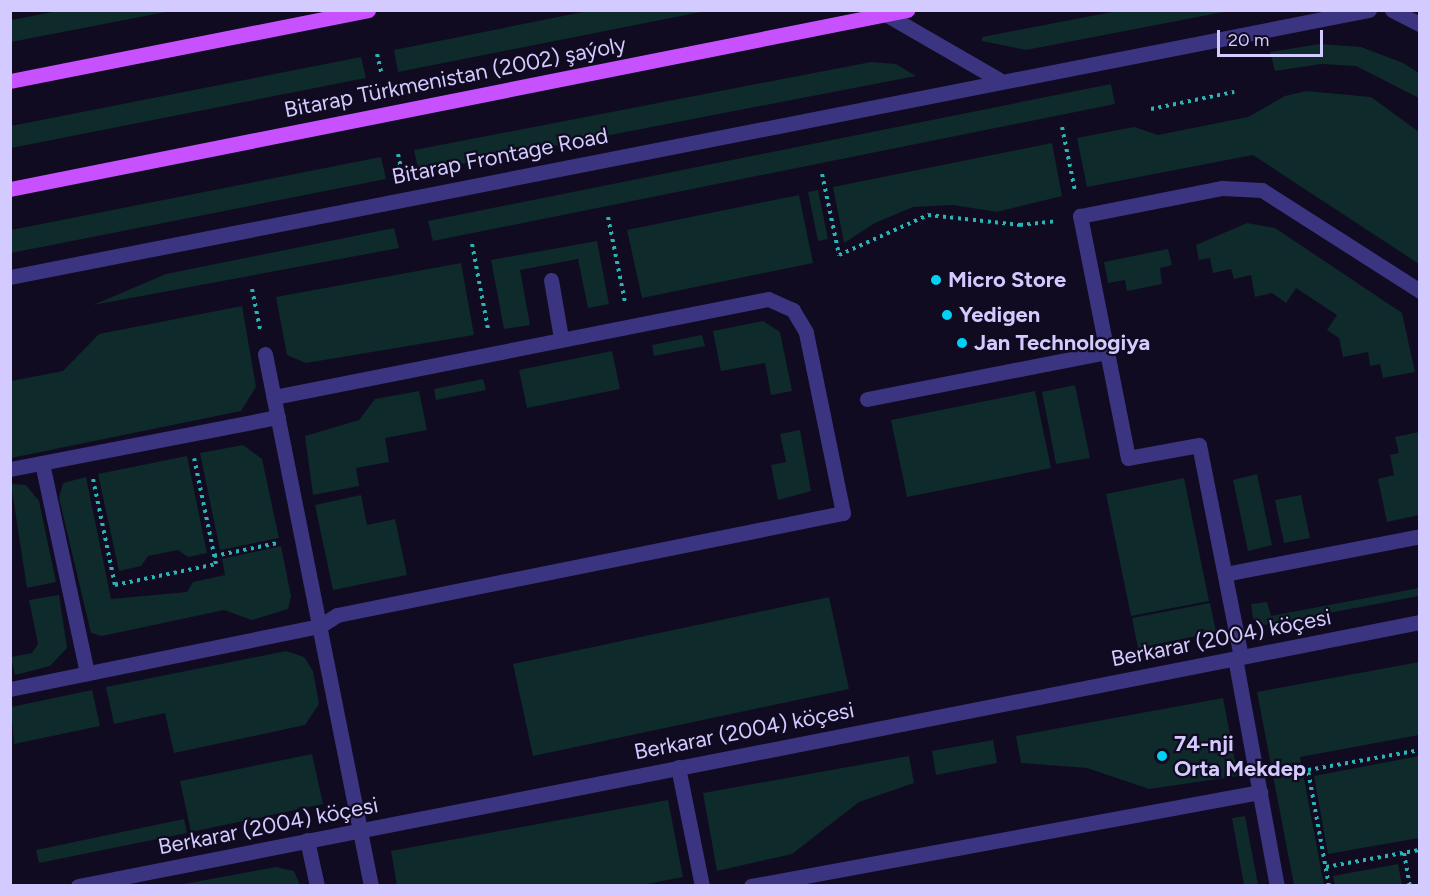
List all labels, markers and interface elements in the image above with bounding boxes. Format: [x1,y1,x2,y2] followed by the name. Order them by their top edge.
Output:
[1220,18,1326,56] scale bar
[1228,29,1269,51] text: 20 m
[282,31,628,123] street label: Bitarap Türkmenistan (2002) şaýoly
[390,122,610,190] street label: Bitarap Frontage Road
[948,267,1066,293] place label: Micro Store
[929,273,943,287] marker: Micro Store
[959,302,1040,328] place label: Yedigen
[940,308,954,322] marker: Yedigen
[974,330,1150,356] place label: Jan Technologiya
[955,336,969,350] marker: Jan Technologiya
[1109,604,1333,672] street label: Berkarar (2004) köçesi
[632,697,856,765] street label: Berkarar (2004) köçesi
[1174,730,1306,782] place label: 74-nji Orta Mekdep
[1155,749,1169,763] marker: 74-nji Orta Mekdep
[156,792,380,860] street label: Berkarar (2004) köçesi

